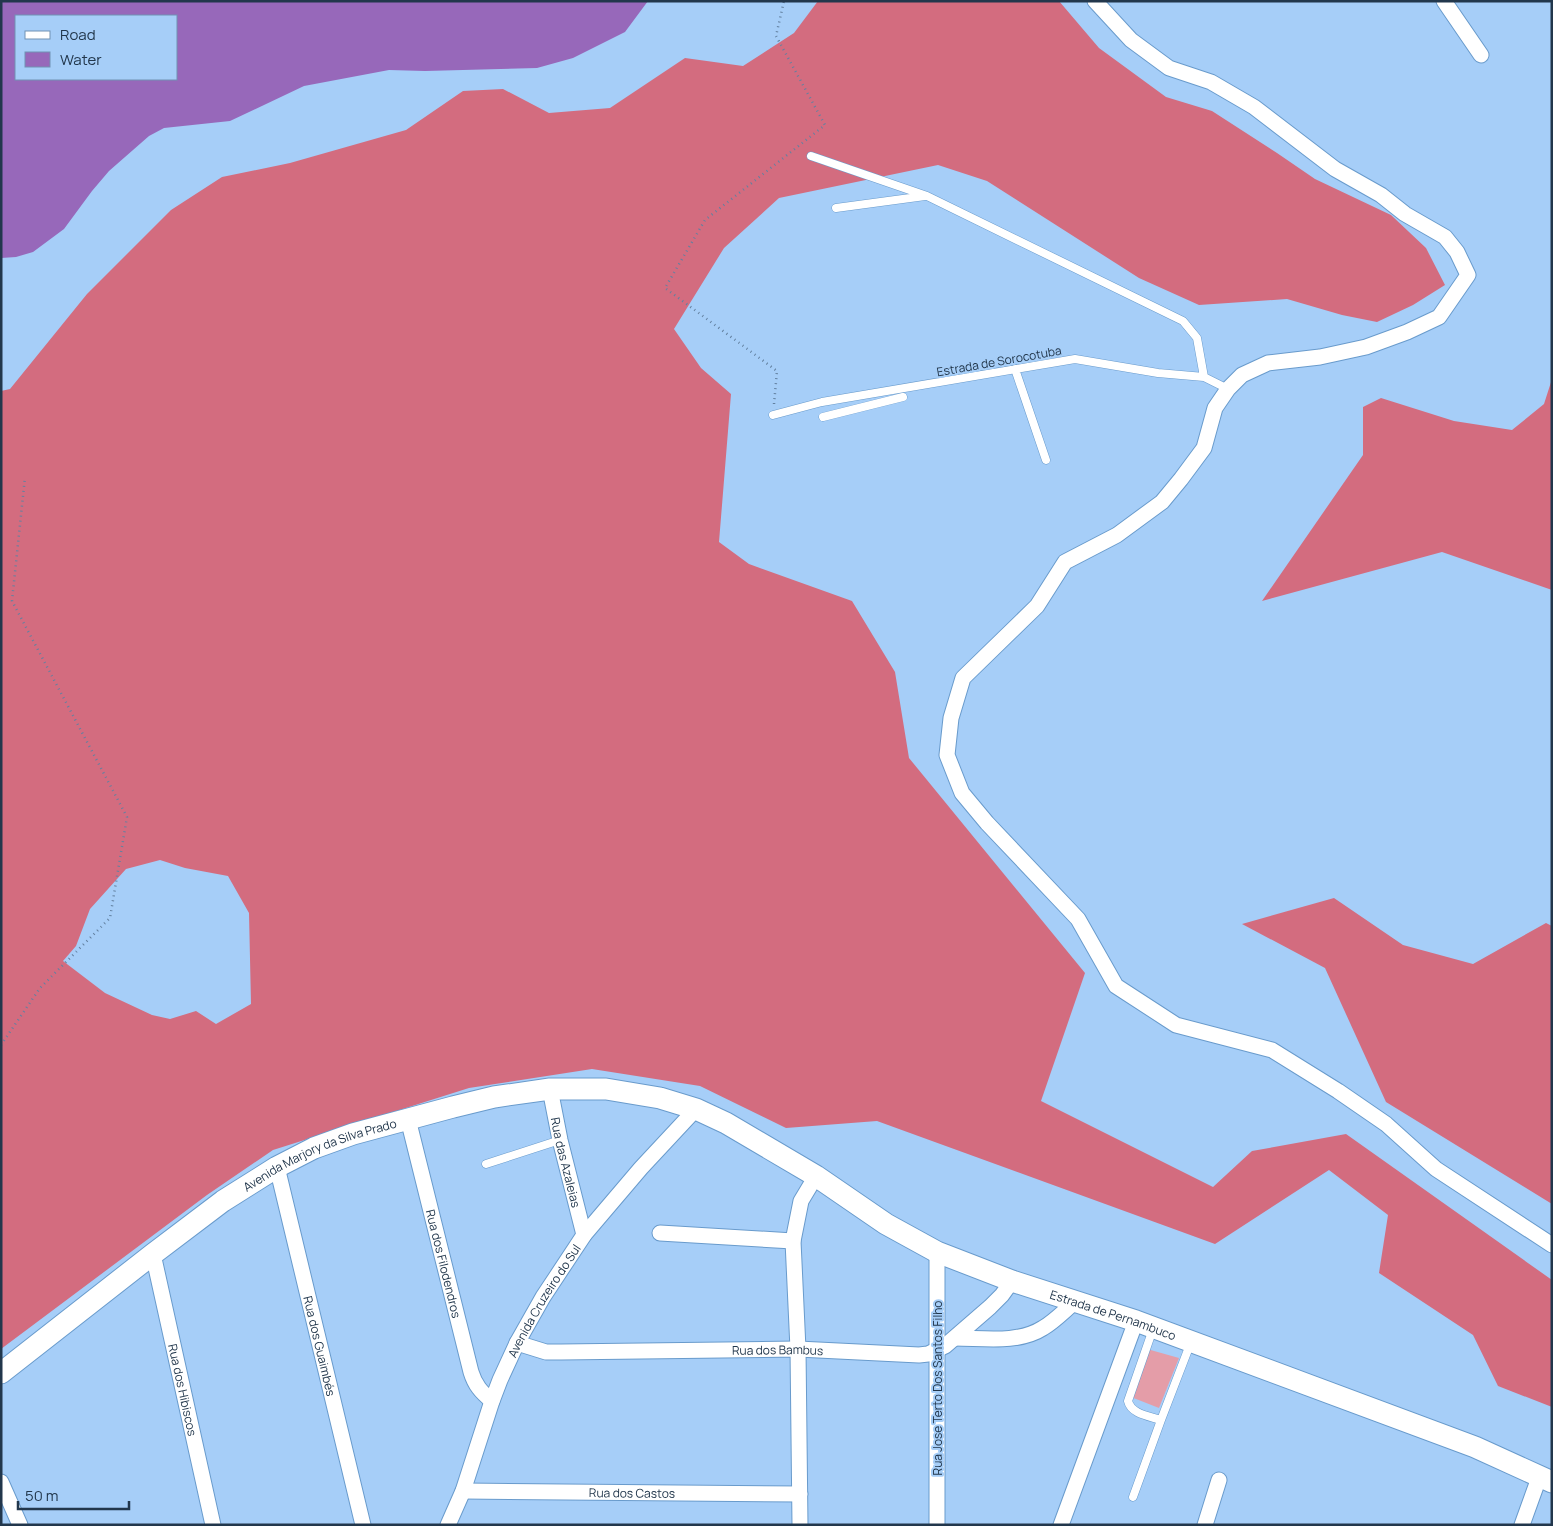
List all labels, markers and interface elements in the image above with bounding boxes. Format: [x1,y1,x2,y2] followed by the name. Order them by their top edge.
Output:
[15,15,178,80] legend
[60,24,96,45] text: Road
[60,49,102,70] text: Water
[935,342,1063,380] street label: Estrada de Sorocotuba
[240,1114,398,1195] street label: Avenida Marjory da Silva Prado
[547,1116,585,1209] street label: Rua das Azaleias
[422,1208,466,1320] street label: Rua dos Filodendros
[503,1241,584,1360] street label: Avenida Cruzeiro do Sul
[1048,1285,1179,1344] street label: Estrada de Pernambuco
[300,1294,340,1398] street label: Rua dos Guaimbés
[929,1301,946,1475] street label: Rua Jose Terto Dos Santos Filho
[732,1340,824,1359] street label: Rua dos Bambus
[165,1342,201,1437] street label: Rua dos Hibiscos
[18,1478,129,1510] scale bar
[589,1484,675,1501] street label: Rua dos Castos
[25,1485,59,1506] text: 50 m

